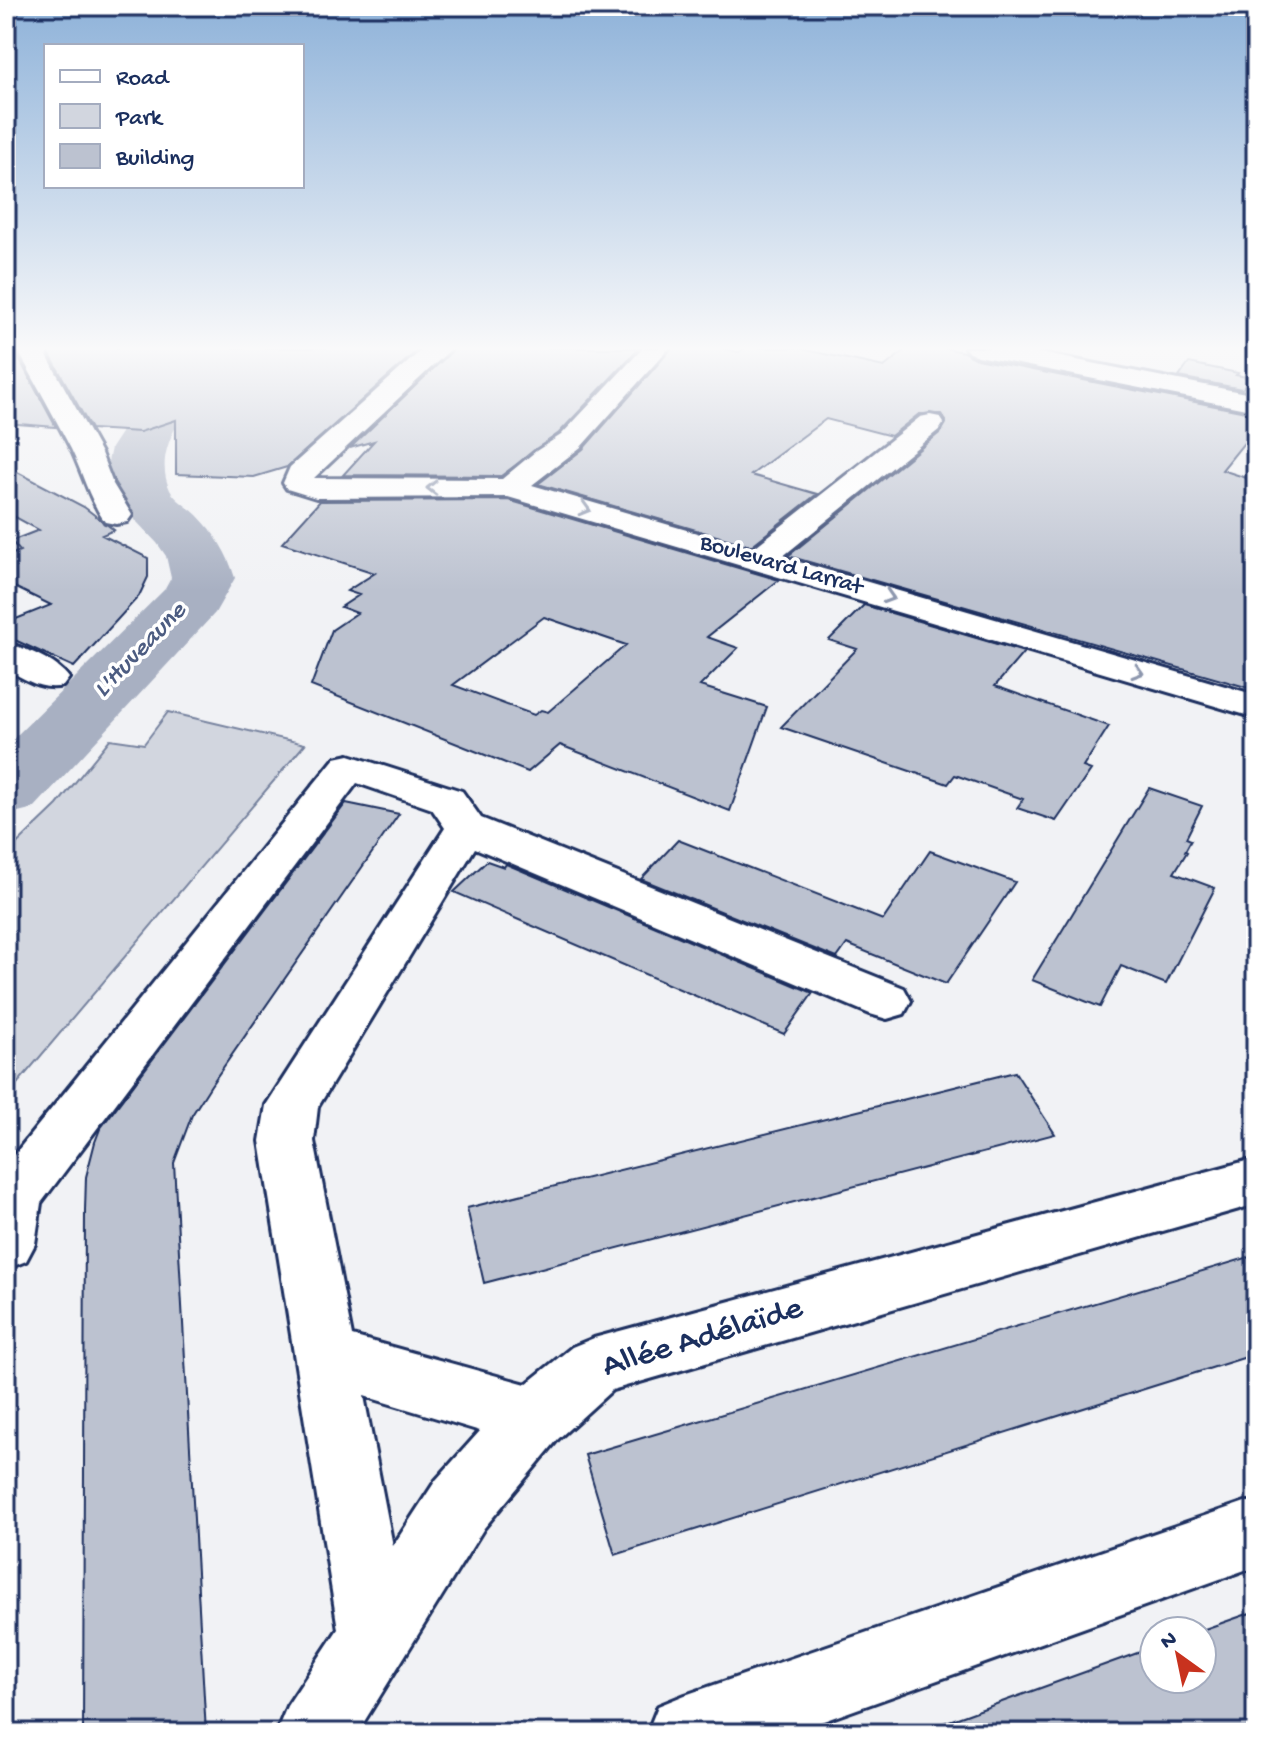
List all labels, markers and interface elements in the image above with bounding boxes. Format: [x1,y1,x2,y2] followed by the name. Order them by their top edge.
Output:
[44,44,304,188] legend
[116,65,170,94] text: Road
[115,105,164,134] text: Park
[115,145,194,174] text: Building
[425,479,438,497] one-way arrow
[578,500,592,516] one-way arrow
[695,529,868,604] street label: Boulevard Larrat
[881,588,895,604] one-way arrow
[88,596,195,705] water label: L'Huveaune
[1131,663,1144,679] one-way arrow
[598,1289,808,1388] street label: Allée Adélaïde
[1138,1615,1218,1695] north arrow
[1156,1627,1182,1656] text: N

